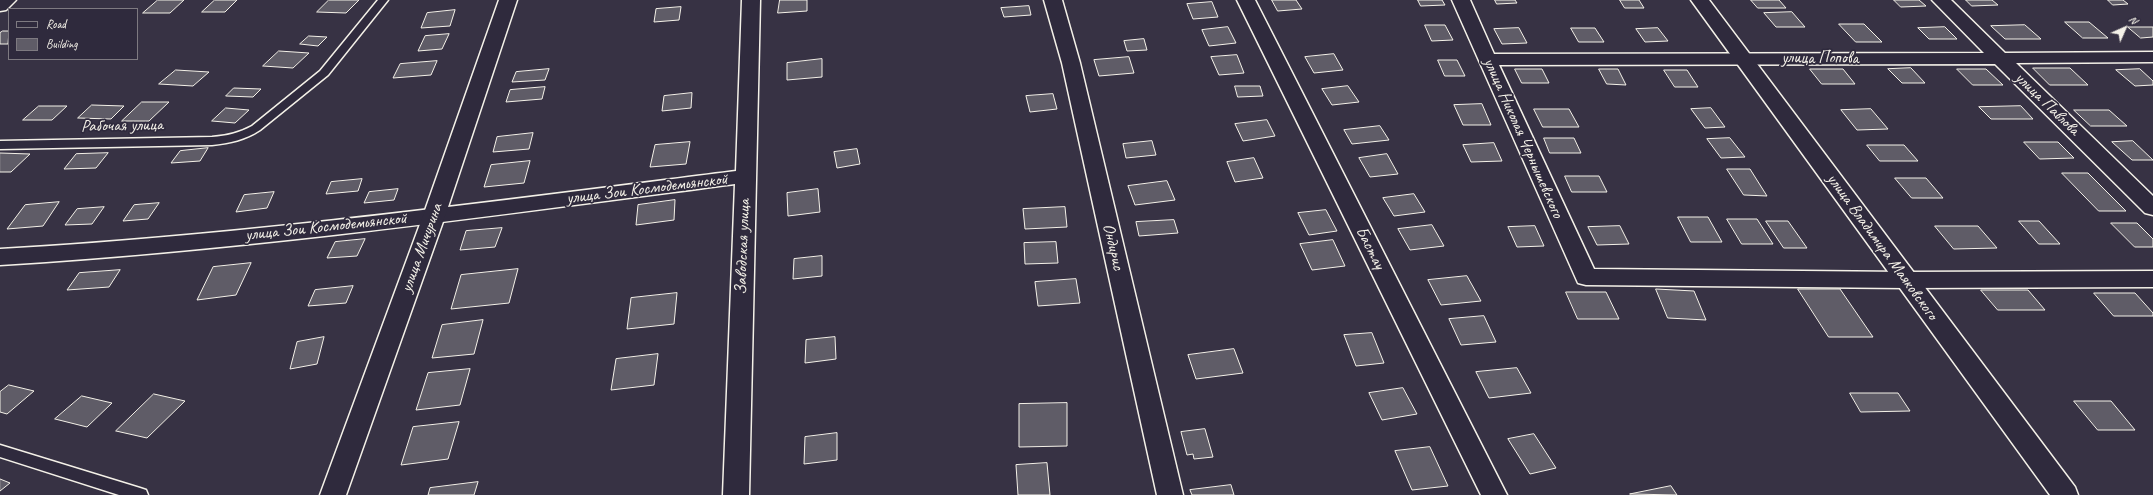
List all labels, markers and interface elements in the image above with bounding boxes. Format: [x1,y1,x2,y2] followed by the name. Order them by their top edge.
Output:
[8,8,138,60] legend
[2105,8,2145,48] north arrow
[2126,12,2141,27] text: N
[46,16,66,32] text: Road
[46,36,78,52] text: Building
[1781,49,1859,69] street label: улица Попова
[1478,55,1568,221] street label: улица Николая Чернышевского
[2010,68,2084,140] street label: улица Павлова
[81,115,163,137] street label: Рабочая улица
[565,169,729,209] street label: улица Зои Космодемьянской
[1822,170,1942,324] street label: улица Владимира Маяковского
[731,199,755,295] street label: Заводская улица
[397,201,447,295] street label: улица Мичурина
[244,208,408,246] street label: улица Зои Космодемьянской
[1098,222,1128,272] street label: Ондирис
[1351,223,1389,273] street label: Бастау

